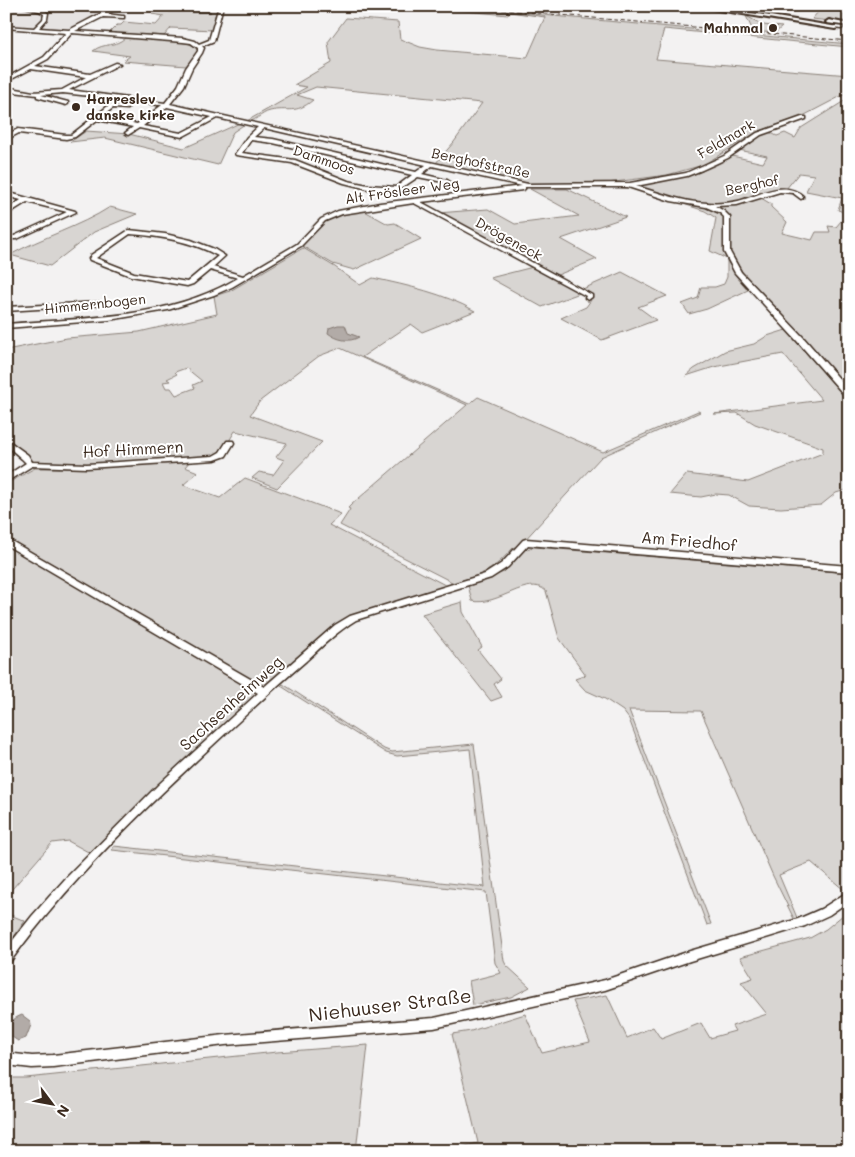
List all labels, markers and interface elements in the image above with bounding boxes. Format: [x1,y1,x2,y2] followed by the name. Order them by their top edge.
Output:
[703,18,763,37] place label: Mahnmal
[767,22,779,34] marker: Mahnmal
[86,89,175,124] place label: Harreslev danske kirke
[70,101,82,113] marker: Harreslev danske kirke
[694,115,758,163] street label: Feldmark
[291,140,358,179] street label: Dammoos
[430,143,532,182] street label: Berghofstraße
[723,169,781,199] street label: Berghof
[344,173,460,208] street label: Alt Frösleer Weg
[472,212,546,265] street label: Drögeneck
[43,289,147,318] street label: Himmernbogen
[82,435,184,462] street label: Hof Himmern
[641,526,738,555] street label: Am Friedhof
[175,651,287,755] street label: Sachsenheimweg
[307,982,473,1027] street label: Niehuuser Straße
[28,1080,78,1130] north arrow
[53,1102,74,1121] text: N

